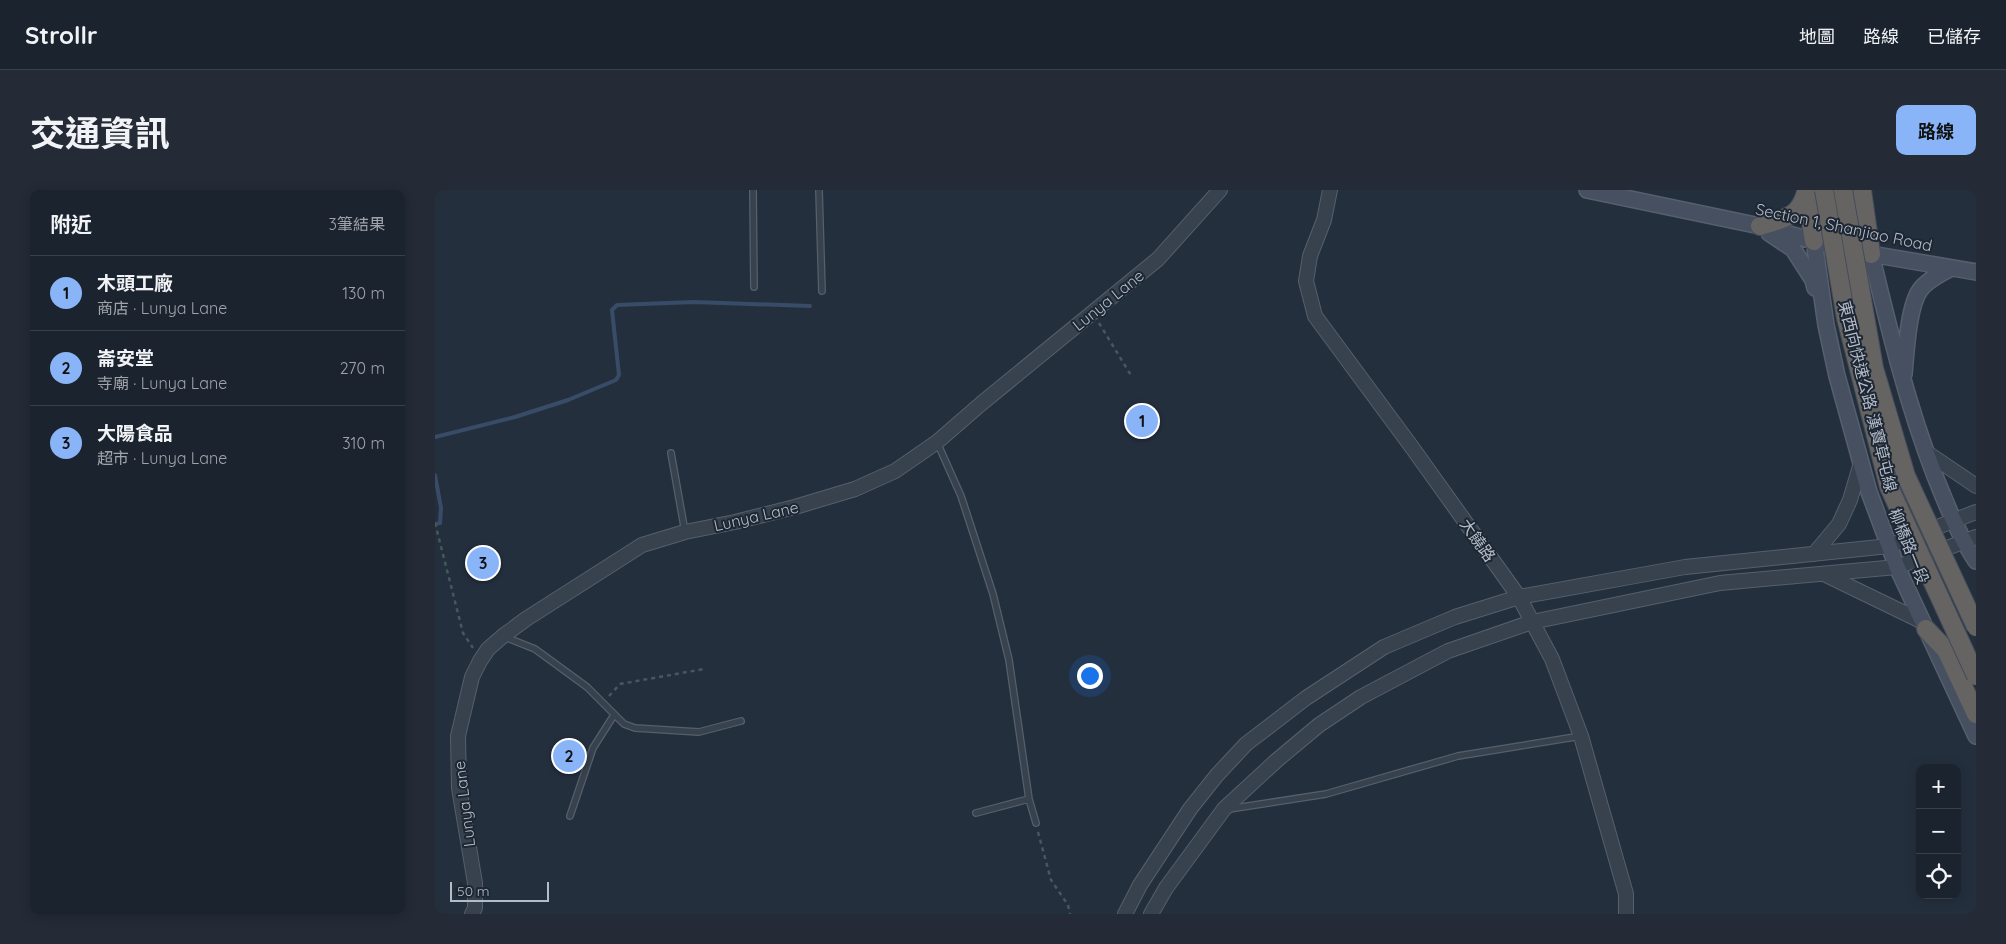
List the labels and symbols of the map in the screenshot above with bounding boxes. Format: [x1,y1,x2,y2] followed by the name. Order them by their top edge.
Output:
[1754,199,1934,255] street label: Section 1, Shanjiao Road
[1068,265,1148,335] street label: Lunya Lane
[1835,298,1901,494] street label: 東西向快速公路 漢寶草屯線
[1126,402,1158,440] pin: 1
[712,497,800,535] street label: Lunya Lane
[1885,505,1933,587] street label: 柳橋路一段
[1456,515,1500,565] street label: 大饒路
[467,544,499,582] pin: 3
[1077,663,1103,689] your location
[553,737,585,775] pin: 2
[449,760,479,848] street label: Lunya Lane
[450,879,549,902] scale bar

